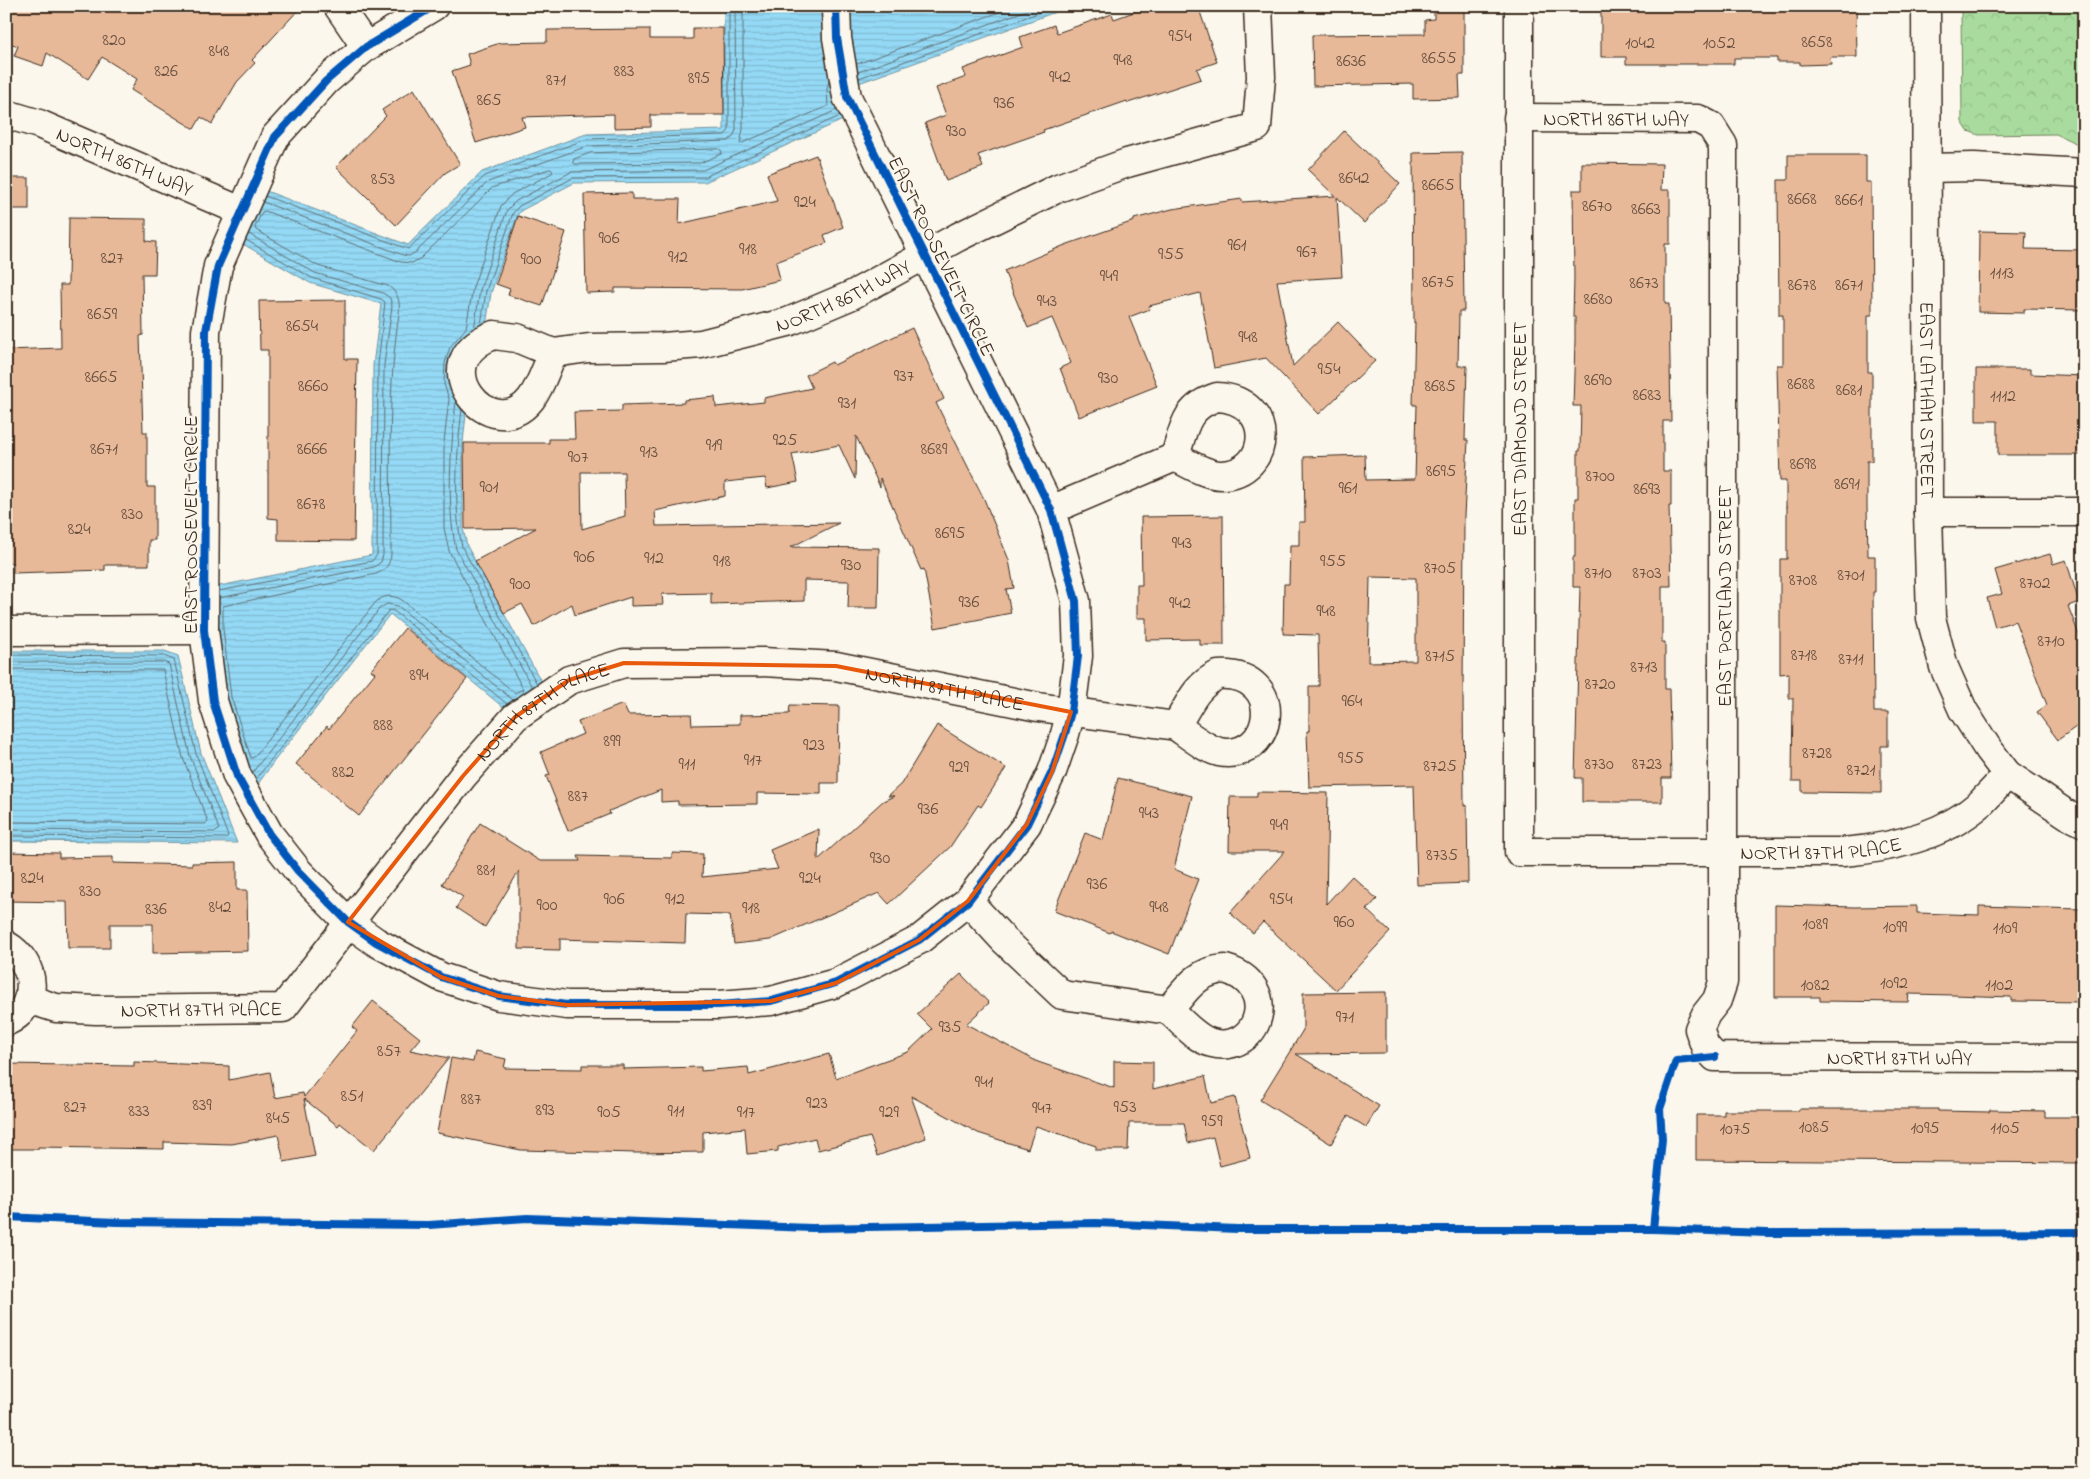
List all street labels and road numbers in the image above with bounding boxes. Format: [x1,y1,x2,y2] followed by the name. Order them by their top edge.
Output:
[1543,106,1689,136] street label: NORTH 86TH WAY
[51,121,197,205] street label: NORTH 86TH WAY
[879,152,1001,362] street label: EAST ROOSEVELT CIRCLE
[773,254,917,341] street label: NORTH 86TH WAY
[1910,301,1940,499] street label: EAST LATHAM STREET
[1507,322,1536,536] street label: EAST DIAMOND STREET
[178,415,207,635] street label: EAST ROOSEVELT CIRCLE
[1712,485,1741,707] street label: EAST PORTLAND STREET
[470,656,614,769] street label: NORTH 87TH PLACE
[862,660,1026,721] street label: NORTH 87TH PLACE
[1740,831,1905,869] street label: NORTH 87TH PLACE
[121,996,283,1027] street label: NORTH 87TH PLACE
[1827,1045,1972,1075] street label: NORTH 87TH WAY

